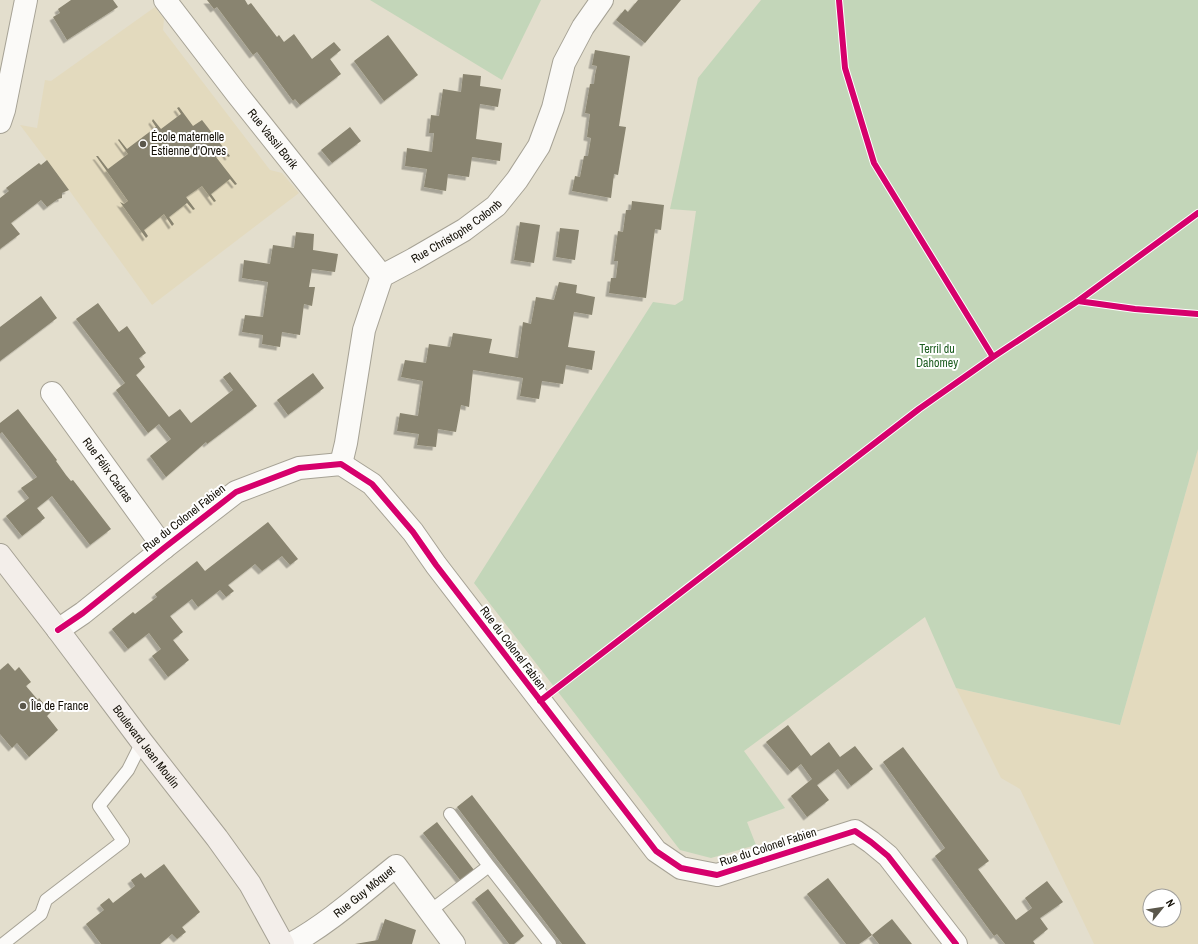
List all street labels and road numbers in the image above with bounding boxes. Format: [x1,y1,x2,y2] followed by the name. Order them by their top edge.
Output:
[244,106,302,173] street label: Rue Vassil Borik
[408,196,506,267] street label: Rue Christophe Colomb
[79,434,136,506] street label: Rue Félix Cadras
[139,481,229,555] street label: Rue du Colonel Fabien
[476,603,550,693] street label: Rue du Colonel Fabien
[109,702,183,792] street label: Boulevard Jean Moulin
[718,824,818,870] street label: Rue du Colonel Fabien
[330,862,398,921] street label: Rue Guy Môquet

